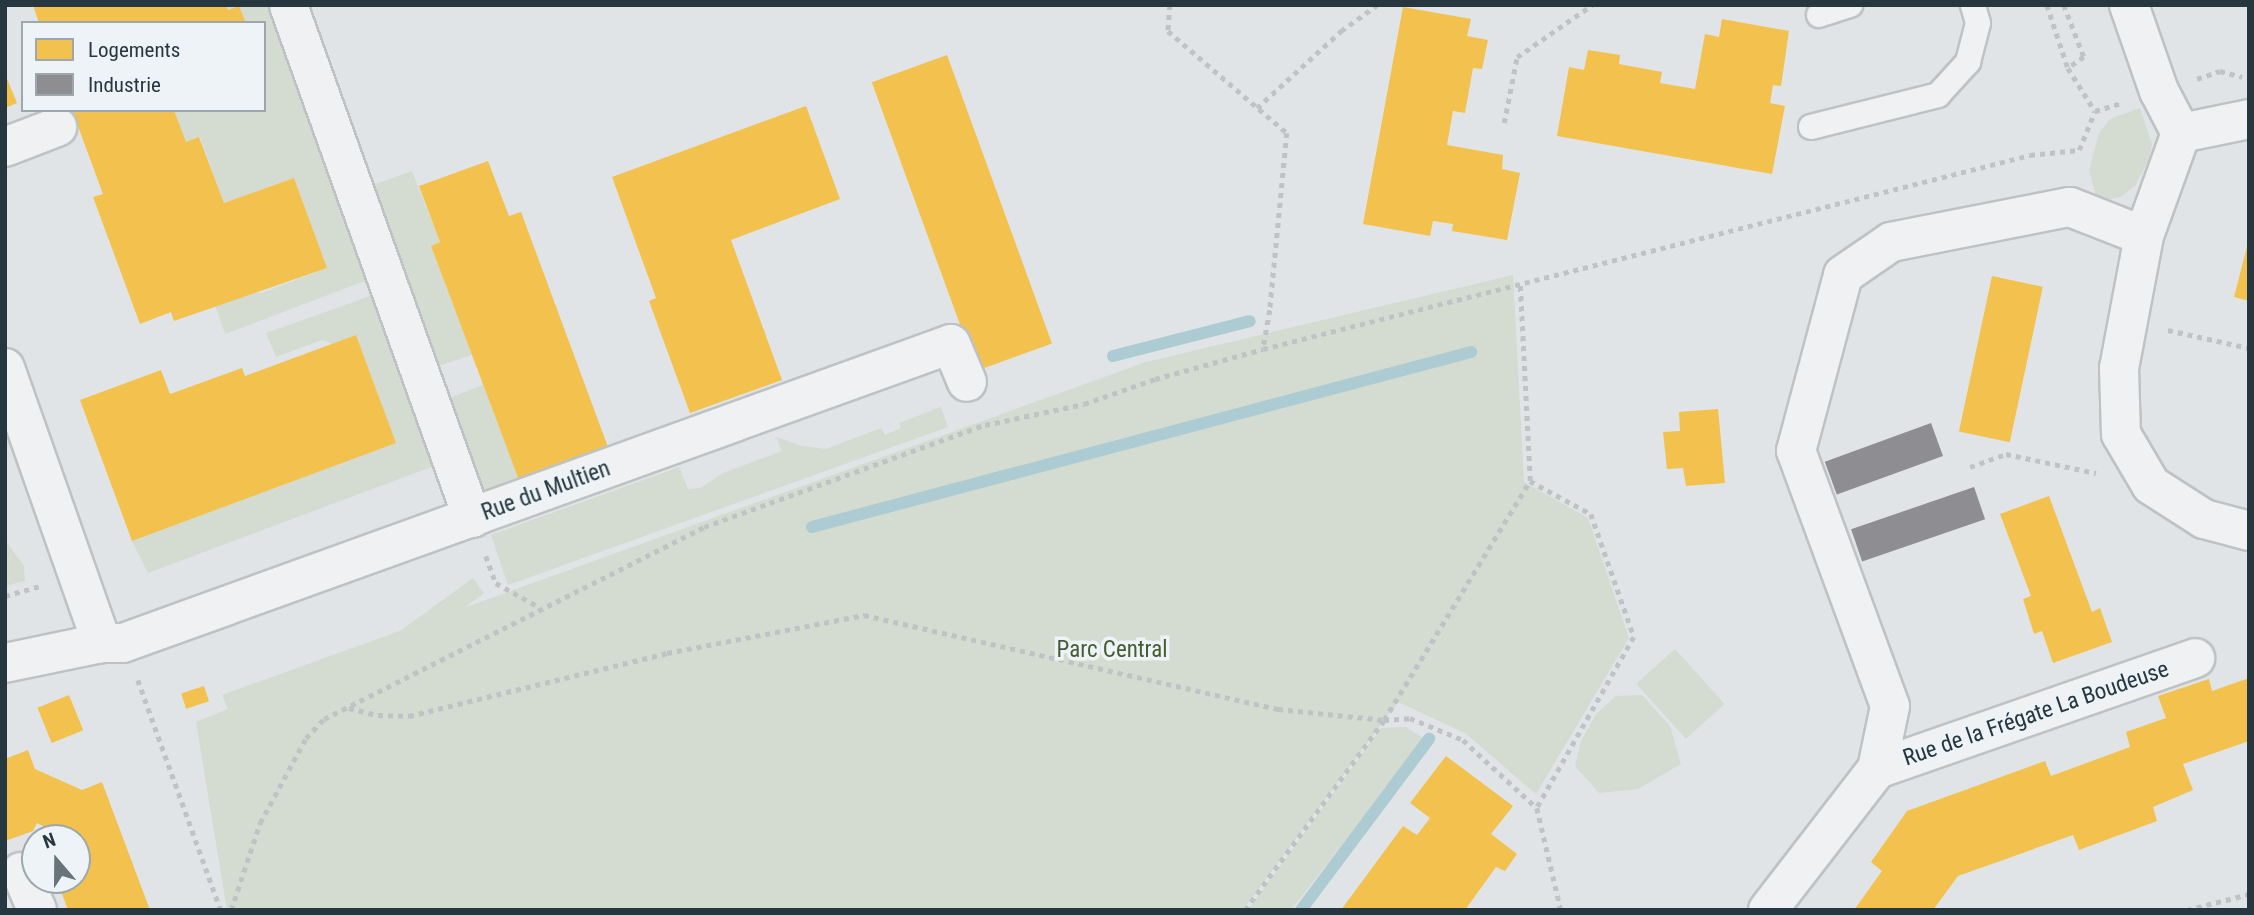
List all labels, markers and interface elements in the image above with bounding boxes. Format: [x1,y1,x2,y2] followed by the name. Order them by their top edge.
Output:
[21,21,266,112] legend
[88,38,180,62] text: Logements
[88,73,161,97] text: Industrie
[478,455,614,527] street label: Rue du Multien
[1057,636,1167,664] park label: Parc Central
[1900,656,2172,772] street label: Rue de la Frégate La Boudeuse
[21,824,91,894] north arrow
[40,828,59,853] text: N

